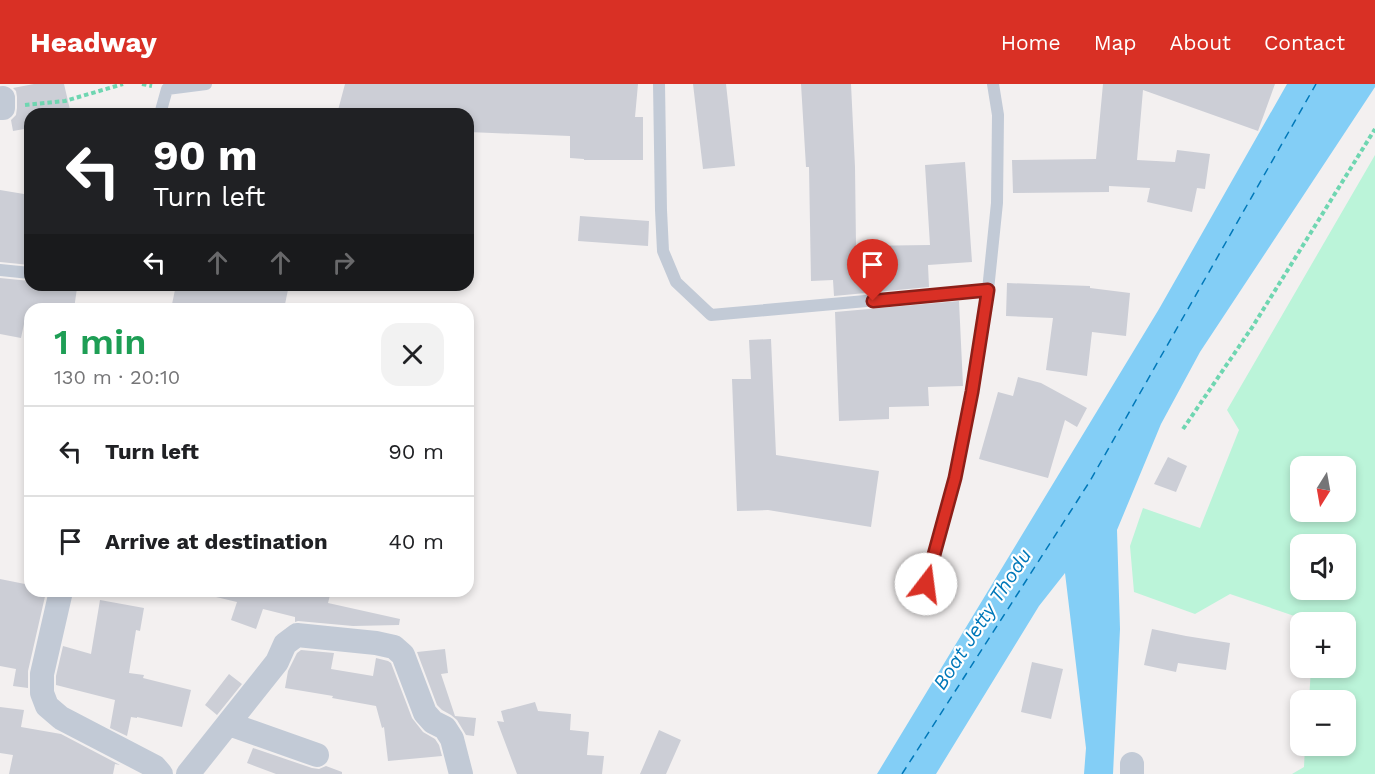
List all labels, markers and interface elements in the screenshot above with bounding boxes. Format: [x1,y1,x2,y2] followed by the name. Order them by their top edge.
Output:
[30,26,157,59] text: Headway
[1001,30,1061,55] text: Home
[1094,30,1137,55] text: Map
[1170,30,1231,55] text: About
[1264,30,1345,55] text: Contact
[153,131,257,180] text: 90 m
[54,132,132,210] icon: left
[153,181,265,213] text: Turn left
[847,239,898,301] pin
[138,246,171,279] icon: left
[201,246,234,279] icon: ahead
[264,246,297,279] icon: ahead
[327,246,360,279] icon: right
[856,248,889,281] icon: arrive
[54,321,146,363] text: 1 min
[381,323,444,386] button: close
[54,365,180,389] text: 130 m · 20:10
[54,435,87,468] icon: left
[105,439,199,464] text: Turn left
[388,439,444,464] text: 90 m
[1290,456,1356,522] north arrow
[1290,456,1356,756] map controls
[54,525,87,558] icon: arrive
[105,529,328,554] text: Arrive at destination
[388,529,444,554] text: 40 m
[1290,534,1356,600] button: sound
[928,544,1037,694] water label: Boat Jetty Thodu
[894,552,958,616] position arrow
[1290,612,1356,678] button: +
[1290,690,1356,756] button: −

